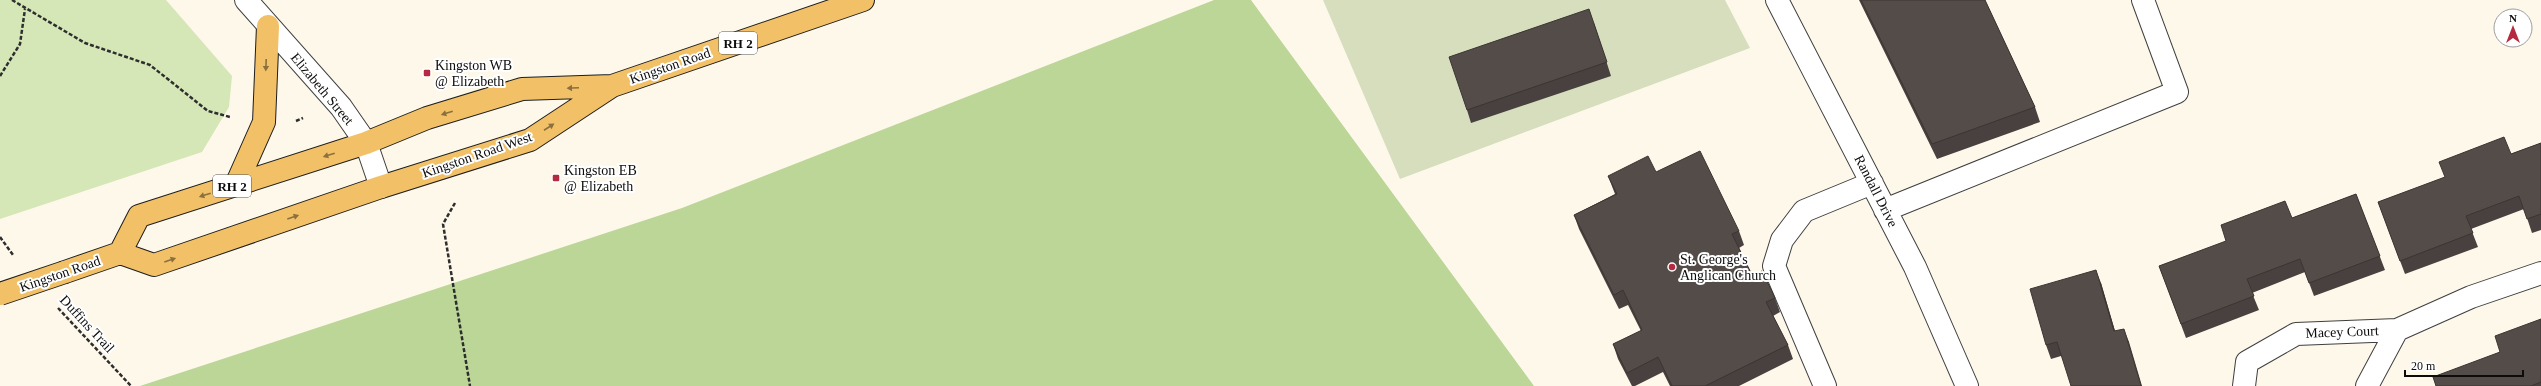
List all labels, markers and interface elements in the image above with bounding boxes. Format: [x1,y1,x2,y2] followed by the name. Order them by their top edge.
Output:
[2493,8,2533,48] north arrow
[2509,12,2517,24] text: N
[719,32,757,54] road number: RH 2
[628,45,712,87] street label: Kingston Road
[288,50,356,128] street label: Elizabeth Street
[435,58,512,89] place label: Kingston WB @ Elizabeth
[263,59,270,71] one-way arrow
[422,68,432,78] marker: Kingston WB @ Elizabeth
[567,84,579,91] one-way arrow
[440,110,452,116] one-way arrow
[543,124,555,131] one-way arrow
[420,129,534,181] street label: Kingston Road West
[322,152,334,158] one-way arrow
[1851,152,1901,230] street label: Randall Drive
[564,163,637,194] place label: Kingston EB @ Elizabeth
[551,173,561,183] marker: Kingston EB @ Elizabeth
[213,175,251,197] road number: RH 2
[198,192,210,198] one-way arrow
[288,214,300,220] one-way arrow
[1680,252,1776,283] place label: St. George's Anglican Church
[18,253,102,295] street label: Kingston Road
[165,256,177,262] one-way arrow
[1667,262,1677,272] marker: St. George's Anglican Church
[57,292,117,356] street label: Duffins Trail
[2305,323,2379,341] street label: Macey Court
[2405,352,2523,378] scale bar
[2411,359,2436,373] text: 20 m

